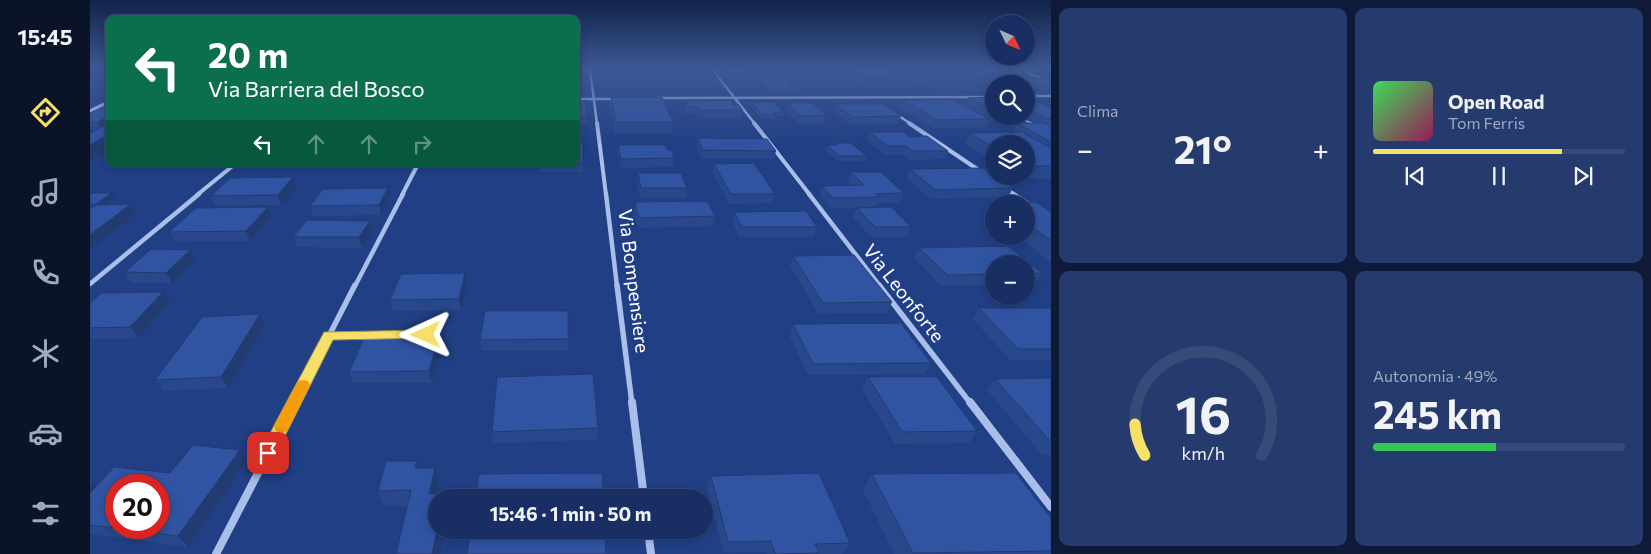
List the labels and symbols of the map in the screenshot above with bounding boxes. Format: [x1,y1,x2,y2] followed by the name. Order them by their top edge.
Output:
[985,15,1035,65] north arrow
[614,208,655,354] street label: Via Bompensiere
[859,239,950,346] street label: Via Leonforte
[399,308,451,360] position arrow
[247,432,289,474] pin
[105,474,170,539] speed limit sign: 20

